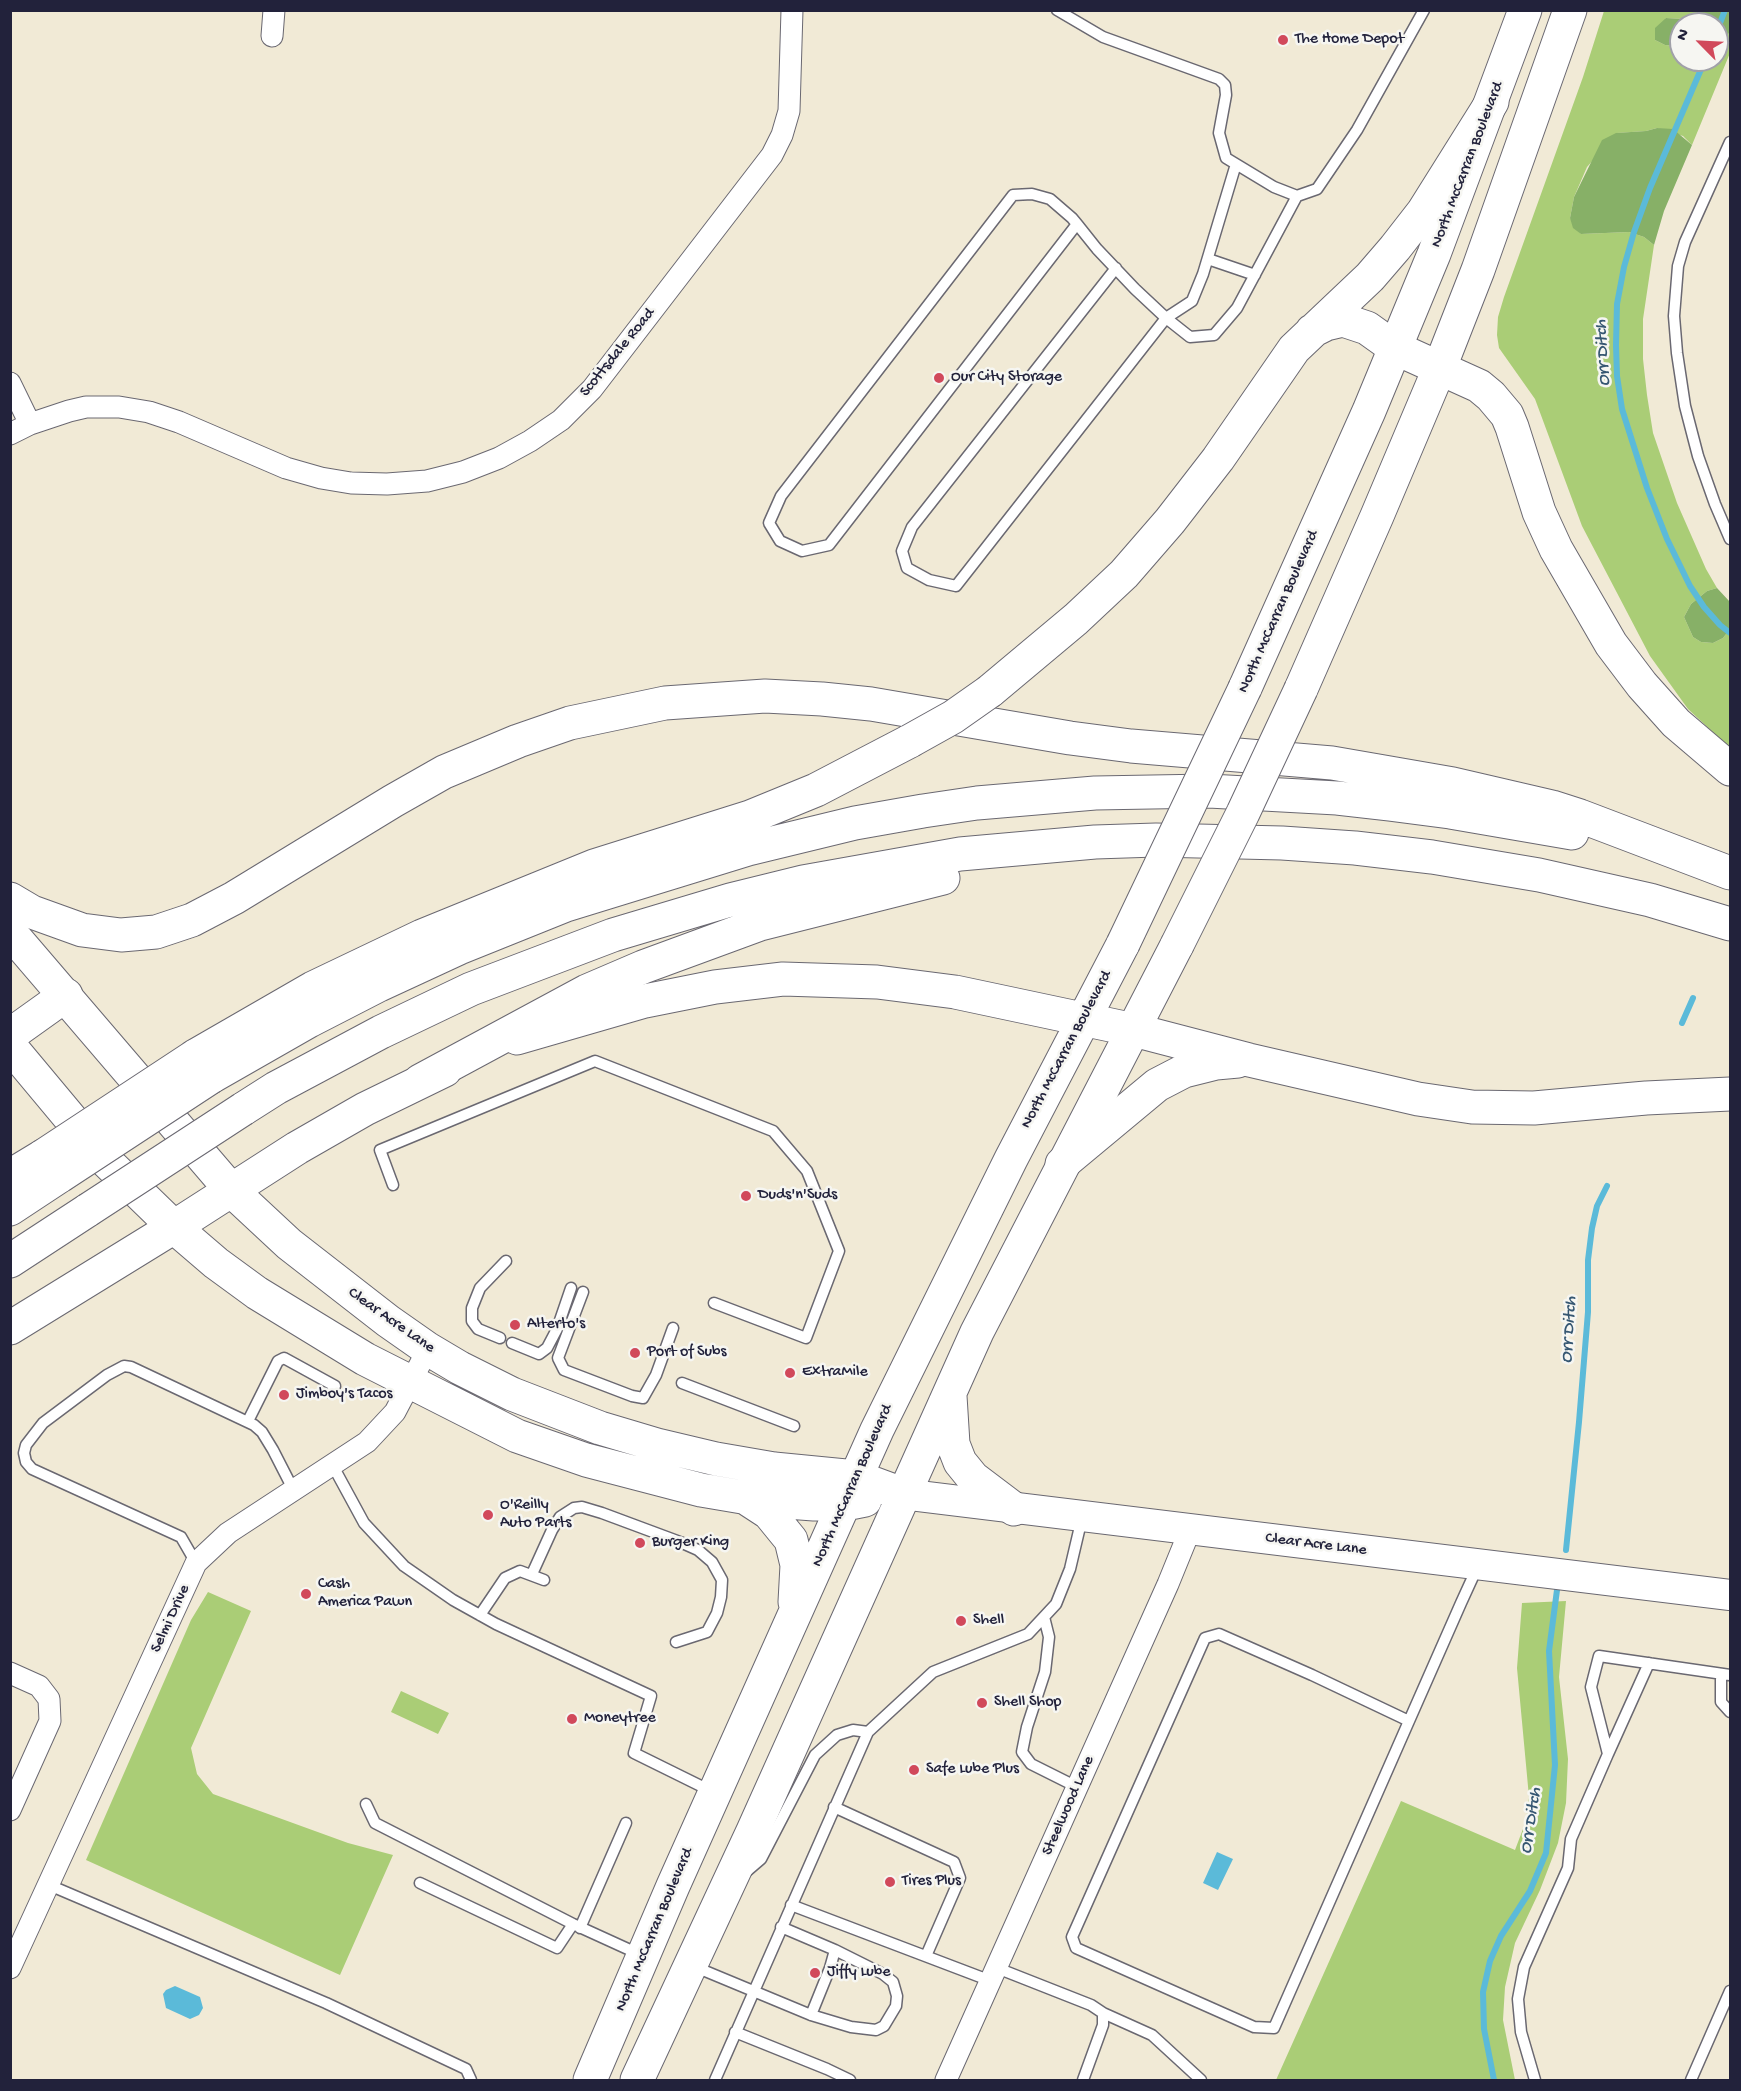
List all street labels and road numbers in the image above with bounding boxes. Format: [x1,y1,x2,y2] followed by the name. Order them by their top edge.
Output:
[1428,80,1508,250] street label: North McCarran Boulevard
[576,305,660,401] street label: Scottsdale Road
[1234,528,1324,696] street label: North McCarran Boulevard
[1017,968,1117,1132] street label: North McCarran Boulevard
[344,1284,438,1358] street label: Clear Acre Lane
[808,1402,898,1570] street label: North McCarran Boulevard
[1264,1529,1368,1561] street label: Clear Acre Lane
[147,1582,195,1656] street label: Selmi Drive
[1039,1753,1099,1859] street label: Steelwood Lane
[612,1845,698,2015] street label: North McCarran Boulevard

